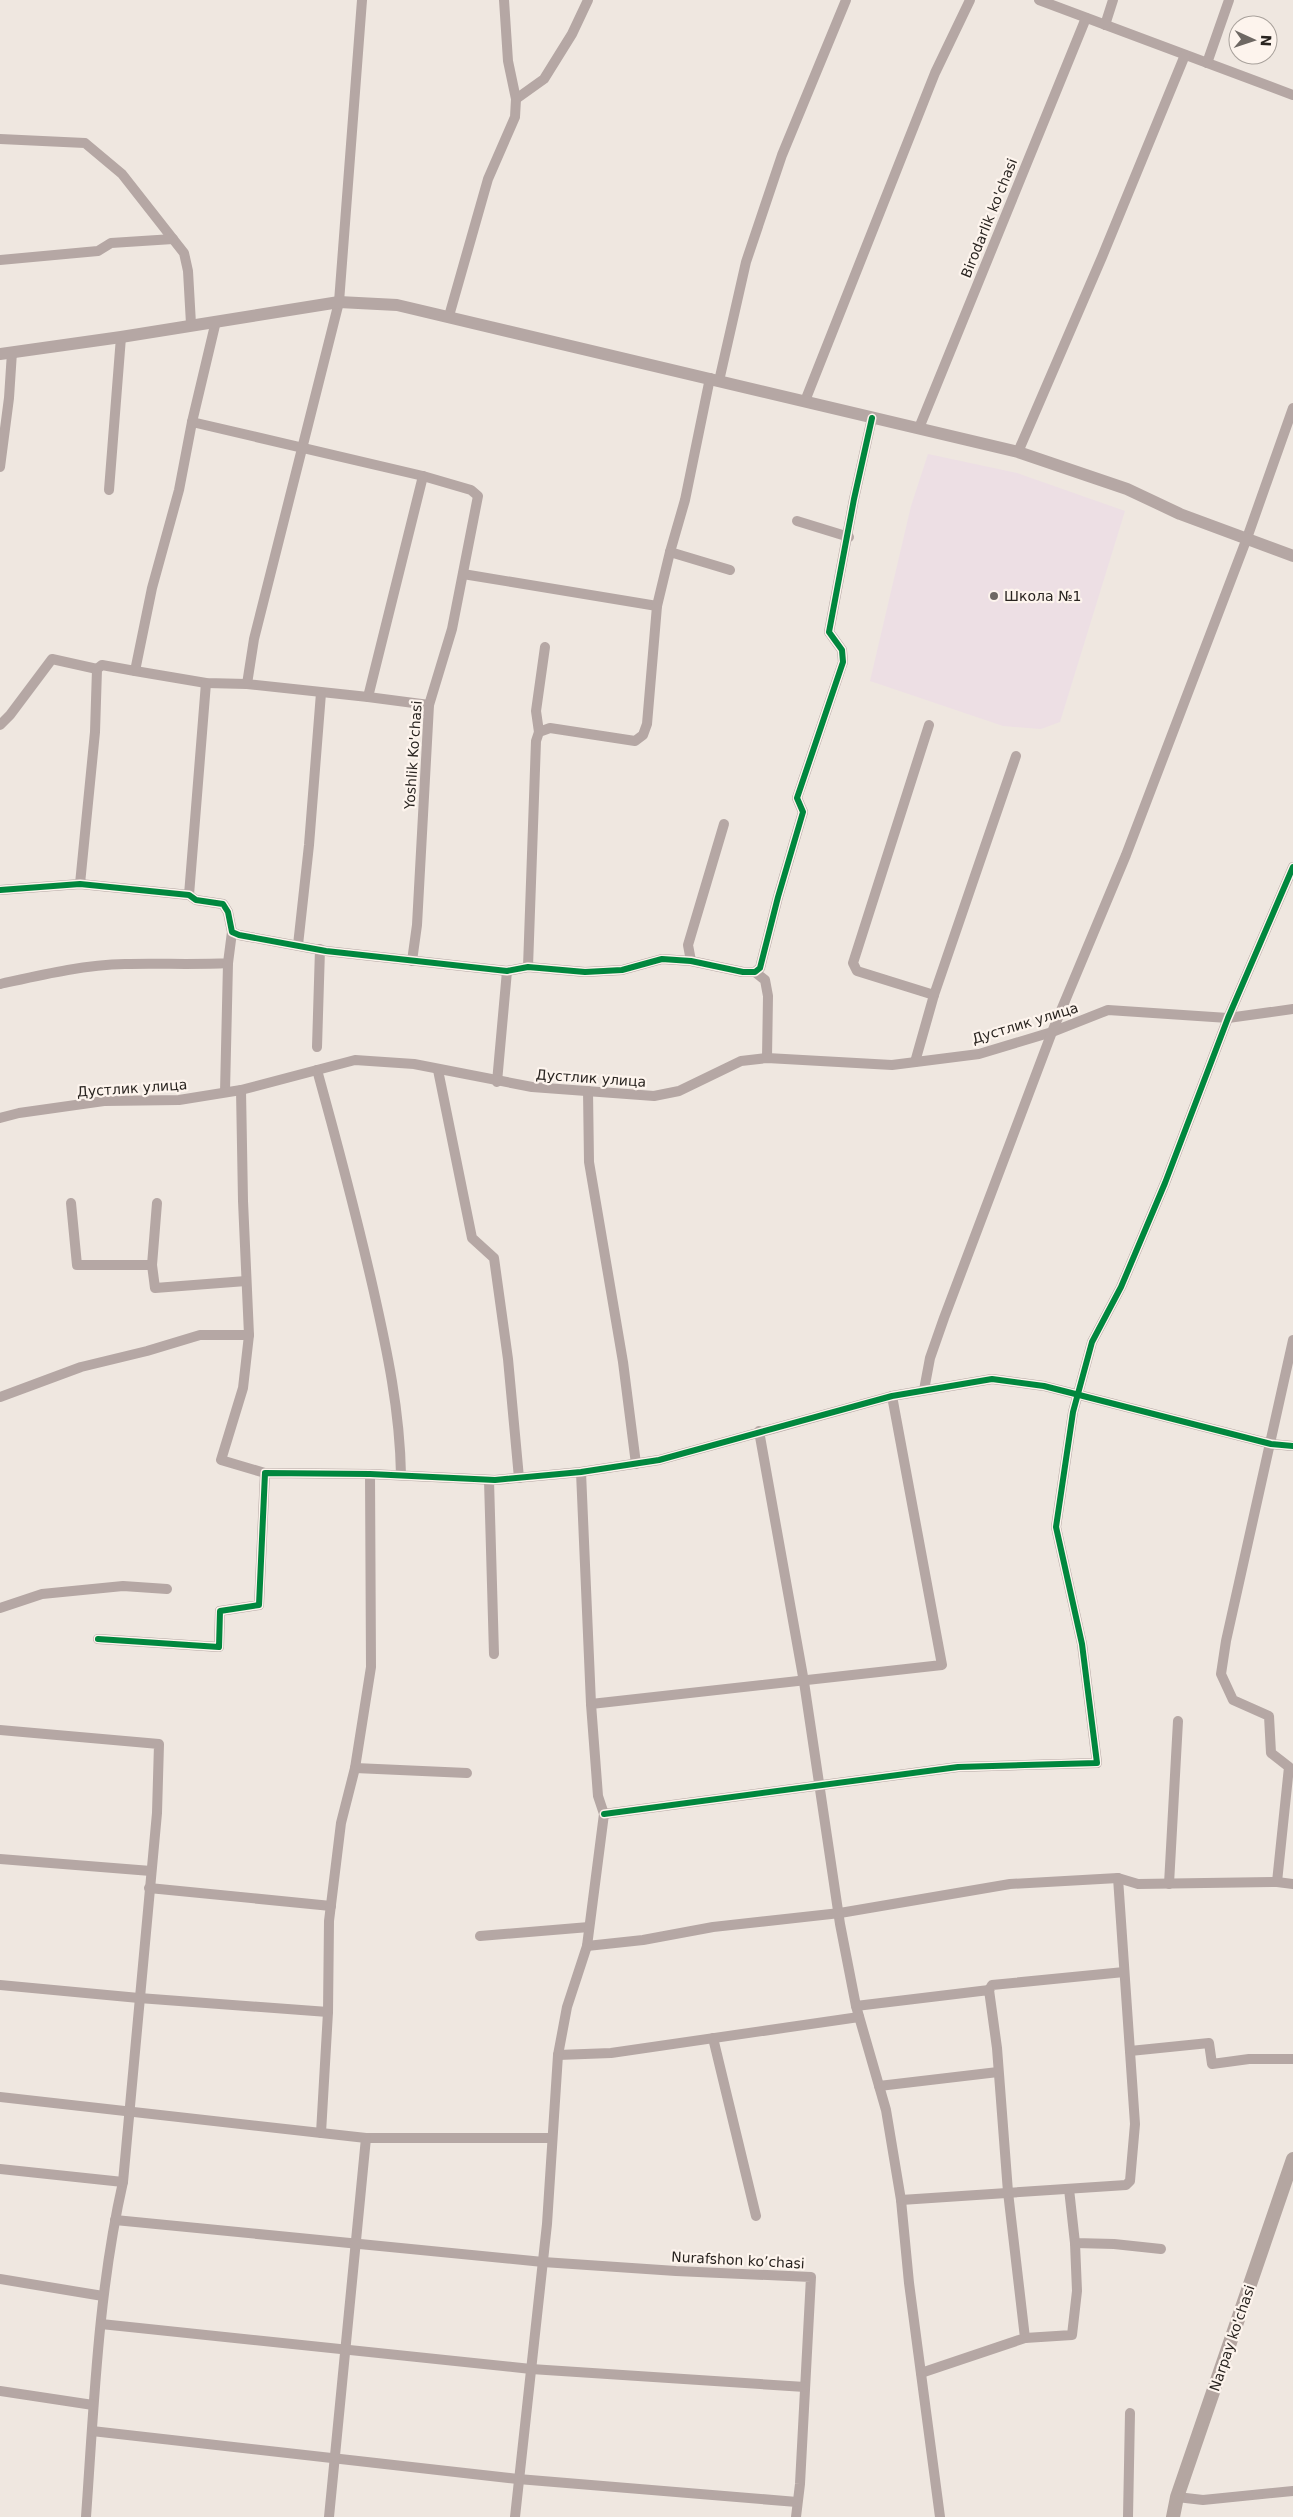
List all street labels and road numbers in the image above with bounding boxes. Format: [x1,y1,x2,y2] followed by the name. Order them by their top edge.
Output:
[958,156,1020,280] street label: Birodarlik ko'chasi
[401,700,425,811] street label: Yoshlik Ko'chasi
[970,999,1080,1047] street label: Дустлик улица
[535,1066,647,1090] street label: Дустлик улица
[76,1076,188,1100] street label: Дустлик улица
[671,2249,805,2271] street label: Nurafshon ko’chasi
[1206,2283,1258,2393] street label: Narpay ko'chasi

